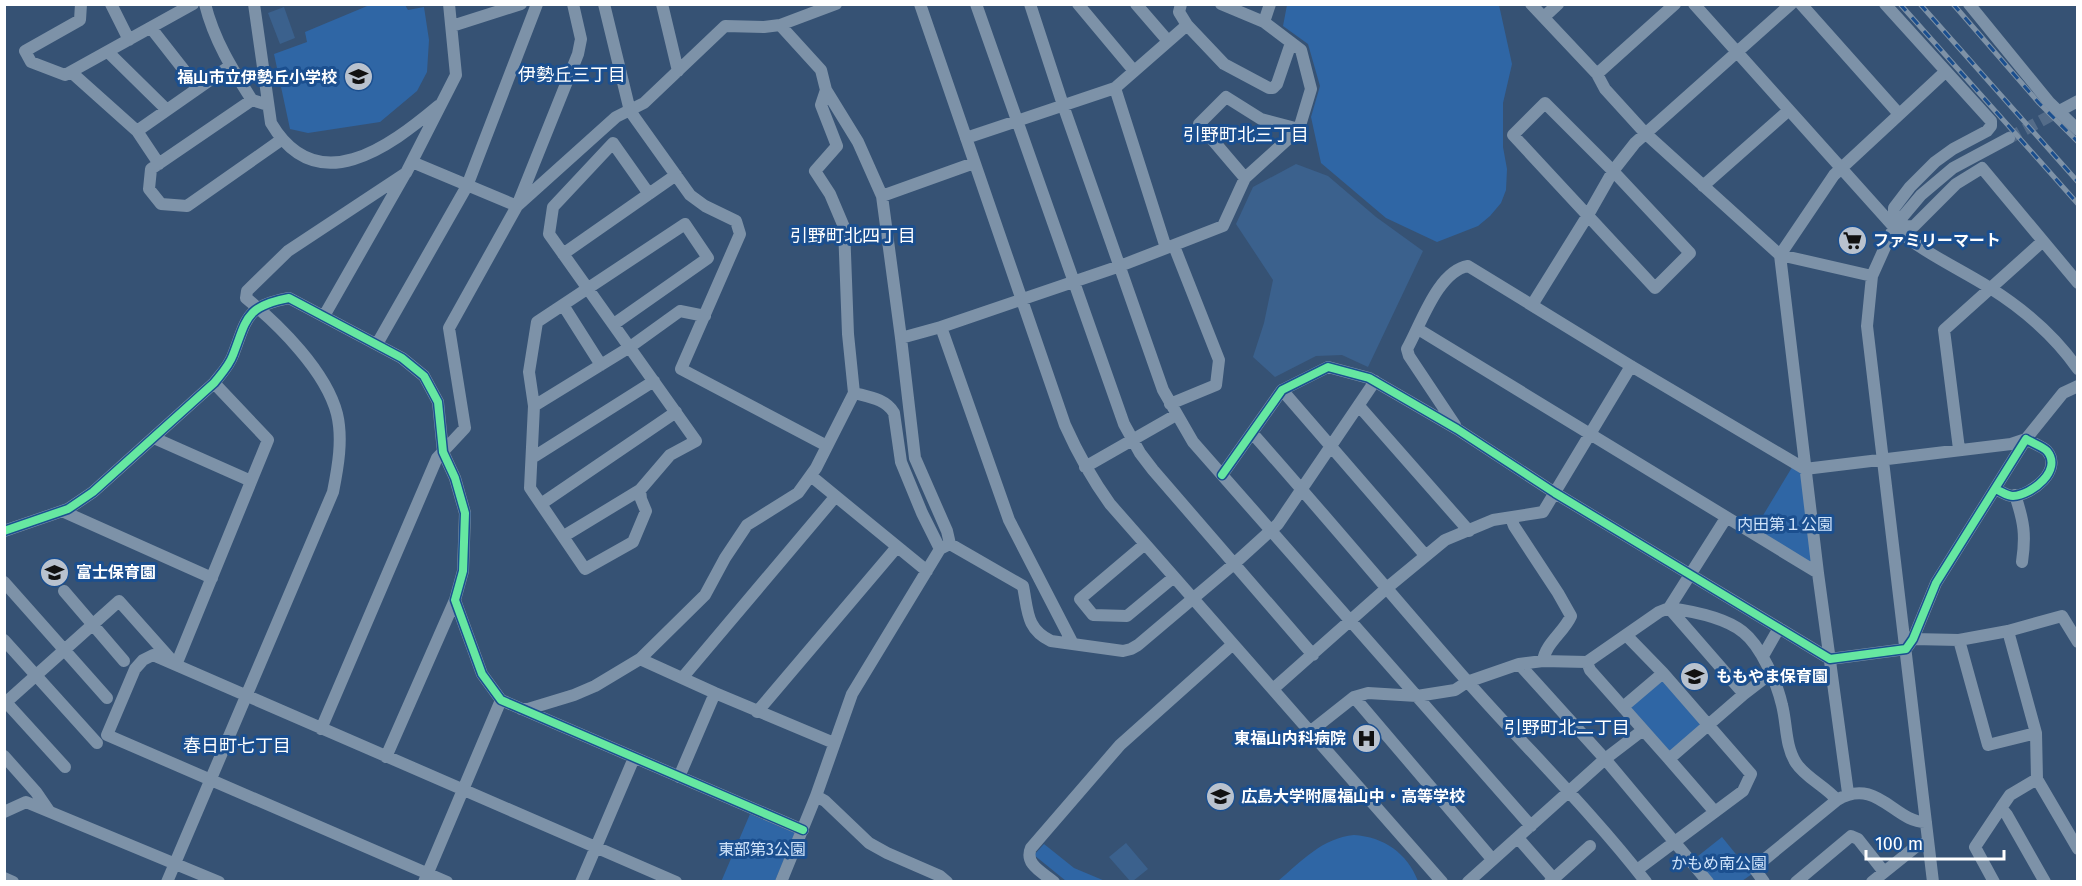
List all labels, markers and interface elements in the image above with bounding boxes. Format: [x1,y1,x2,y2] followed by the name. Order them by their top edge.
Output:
[342,61,374,93] school or university icon: 福山市立伊勢丘小学校
[518,64,626,86] district label: 伊勢丘三丁目
[177,68,337,87] place label: 福山市立伊勢丘小学校
[1183,124,1309,146] district label: 引野町北三丁目
[1836,224,1868,256] supermarket icon: ファミリーマート
[790,225,916,247] district label: 引野町北四丁目
[1873,231,2001,250] place label: ファミリーマート
[1737,515,1833,534] park label: 内田第１公園
[39,556,71,588] school or university icon: 富士保育園
[76,563,156,582] place label: 富士保育園
[1679,660,1711,692] school or university icon: ももやま保育園
[1716,667,1828,686] place label: ももやま保育園
[1504,717,1630,739] district label: 引野町北二丁目
[1351,722,1383,754] hospital icon: 東福山内科病院
[1234,729,1346,748] place label: 東福山内科病院
[183,735,291,757] district label: 春日町七丁目
[1204,780,1236,812] school or university icon: 広島大学附属福山中・高等学校
[1241,787,1465,806] place label: 広島大学附属福山中・高等学校
[1866,823,2004,861] scale bar
[1875,833,1923,855] text: 100 m
[718,840,806,859] park label: 東部第3公園
[1671,854,1767,873] park label: かもめ南公園

